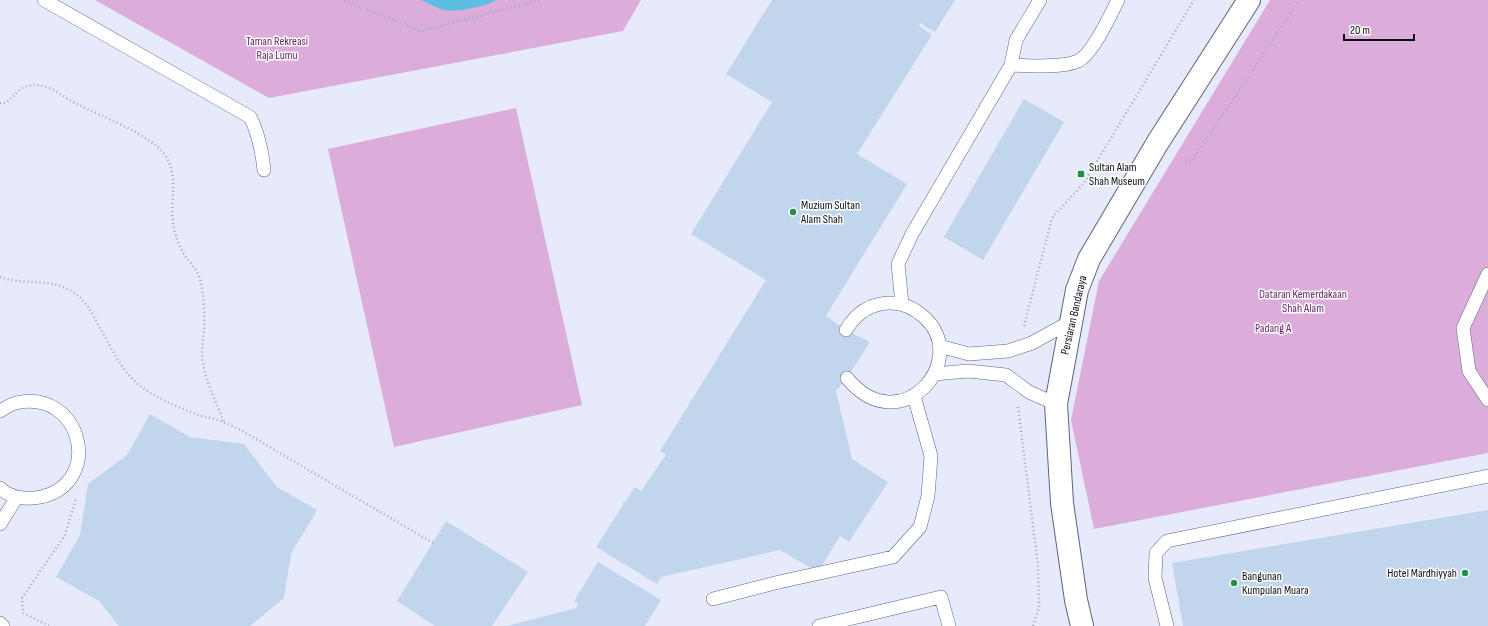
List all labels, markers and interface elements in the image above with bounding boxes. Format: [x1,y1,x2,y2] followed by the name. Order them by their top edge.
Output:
[1344,16,1414,42] scale bar
[1350,23,1370,38] text: 20 m
[246,34,308,63] park label: Taman Rekreasi Raja Lumu
[1089,160,1145,189] place label: Sultan Alam Shah Museum
[1076,169,1086,179] marker: Sultan Alam Shah Museum
[800,198,860,227] place label: Muzium Sultan Alam Shah
[788,207,798,217] marker: Muzium Sultan Alam Shah
[1058,274,1090,356] street label: Persiaran Bandaraya
[1259,287,1347,316] park label: Dataran Kemerdakaan Shah Alam
[1255,321,1292,336] park label: Padang A
[1387,566,1457,581] place label: Hotel Mardhiyyah
[1460,568,1470,578] marker: Hotel Mardhiyyah
[1242,569,1309,598] place label: Bangunan Kumpulan Muara
[1229,578,1239,588] marker: Bangunan Kumpulan Muara

